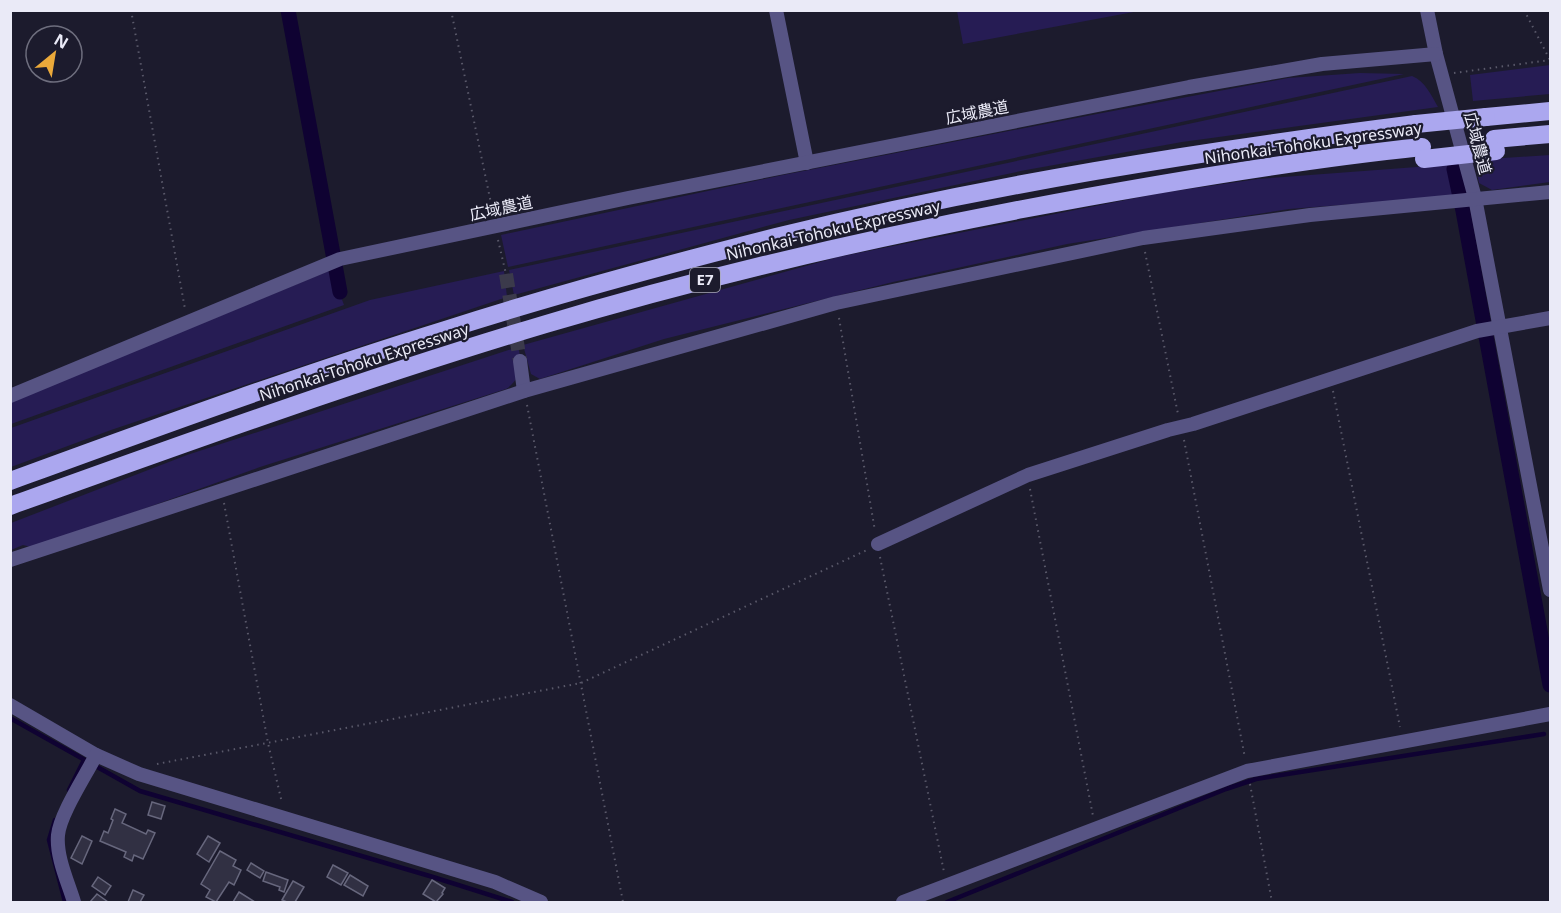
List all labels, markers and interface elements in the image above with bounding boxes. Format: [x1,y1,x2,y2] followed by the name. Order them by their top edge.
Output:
[24,24,84,84] north arrow
[50,28,73,54] text: N
[943,95,1011,129] street label: 広域農道
[1459,109,1497,177] street label: 広域農道
[1203,117,1424,169] street label: Nihonkai-Tohoku Expressway
[467,191,535,225] street label: 広域農道
[724,194,943,265] street label: Nihonkai-Tohoku Expressway
[690,268,720,292] road number: E7
[256,317,472,406] street label: Nihonkai-Tohoku Expressway

